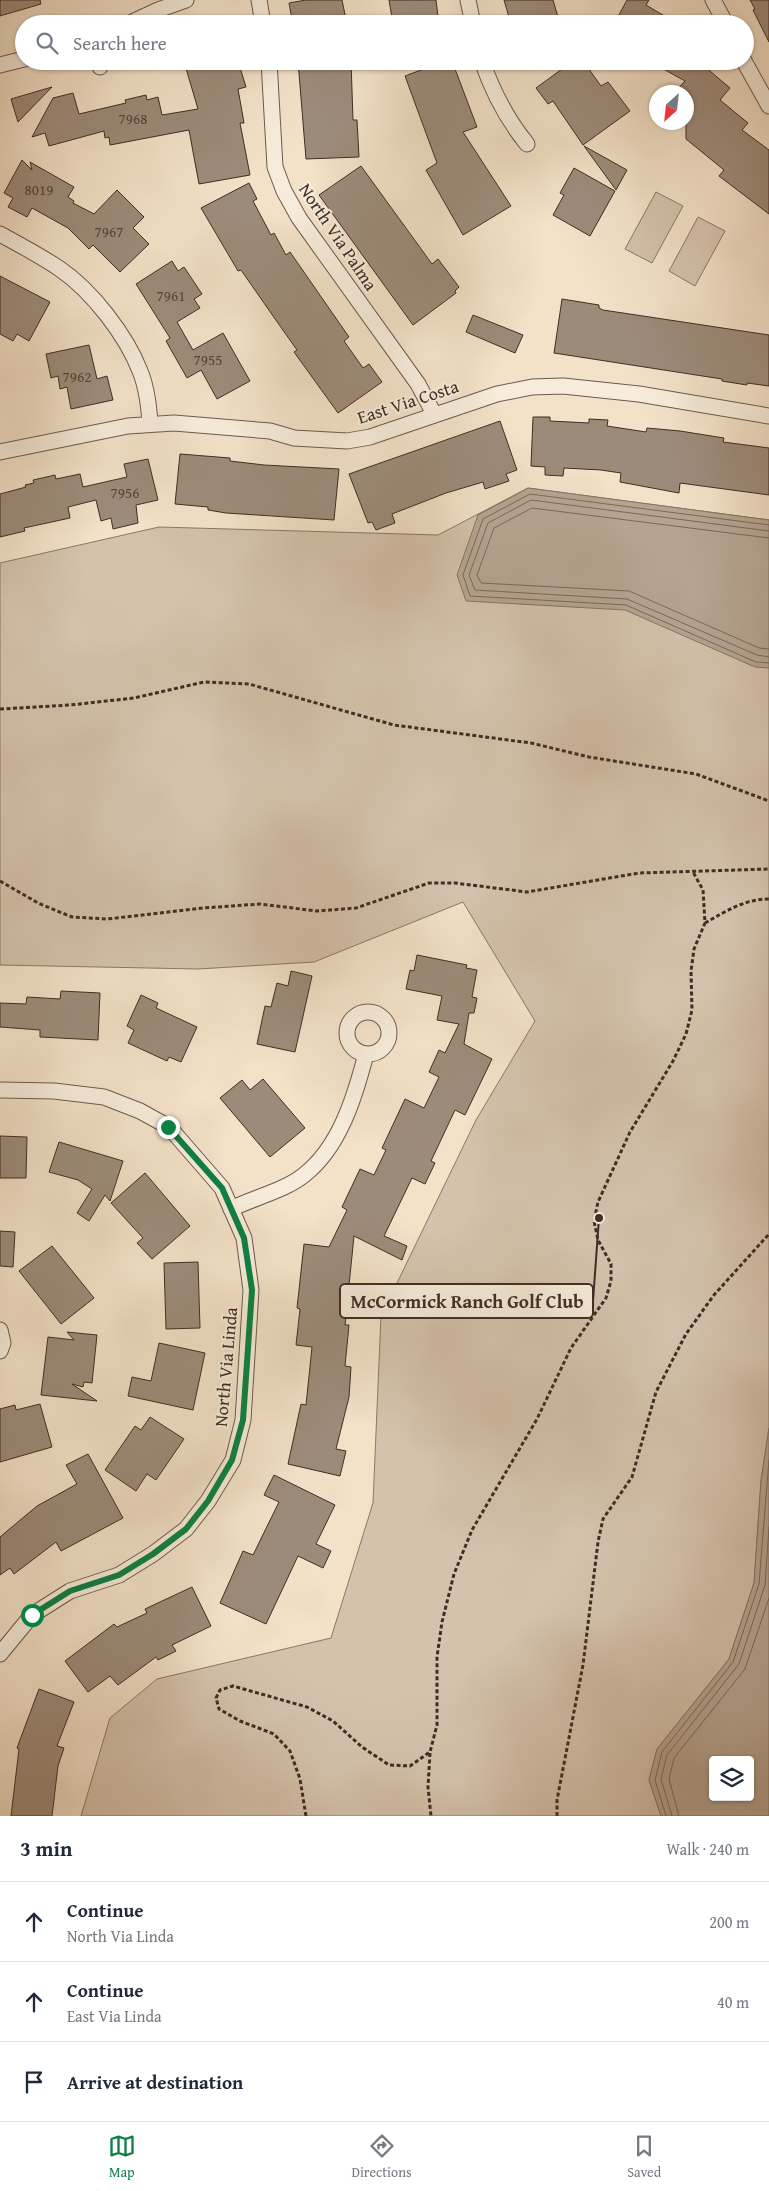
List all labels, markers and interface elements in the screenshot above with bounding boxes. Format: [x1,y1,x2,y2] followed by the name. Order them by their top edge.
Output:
[15,15,754,70] search box
[33,29,61,57] icon: search
[73,29,167,57] text: Search here
[649,85,694,130] north arrow
[119,108,147,129] house number: 7968
[292,178,385,296] street label: North Via Palma
[25,179,53,200] house number: 8019
[95,221,123,242] house number: 7967
[157,285,185,306] house number: 7961
[194,349,222,370] house number: 7955
[63,366,91,387] house number: 7962
[354,372,463,431] street label: East Via Costa
[111,482,139,503] house number: 7956
[157,1116,180,1139] route end
[340,1284,593,1318] callout: McCormick Ranch Golf Club
[350,1287,584,1315] text: McCormick Ranch Golf Club
[207,1305,244,1428] street label: North Via Linda
[21,1604,44,1627] route start
[709,1756,754,1801] map controls
[709,1756,754,1801] button: layers
[20,1833,72,1864] text: 3 min
[666,1837,749,1861] text: Walk · 240 m
[67,1896,144,1924] text: Continue
[20,1908,48,1936] icon: ahead
[709,1910,749,1934] text: 200 m
[67,1924,174,1948] text: North Via Linda
[67,1976,144,2004] text: Continue
[20,1988,48,2016] icon: ahead
[717,1990,749,2014] text: 40 m
[67,2004,162,2028] text: East Via Linda
[20,2068,48,2096] icon: arrive
[67,2068,243,2096] text: Arrive at destination
[108,2132,136,2182] tab: Map
[351,2132,412,2182] tab: Directions
[627,2132,661,2182] tab: Saved

